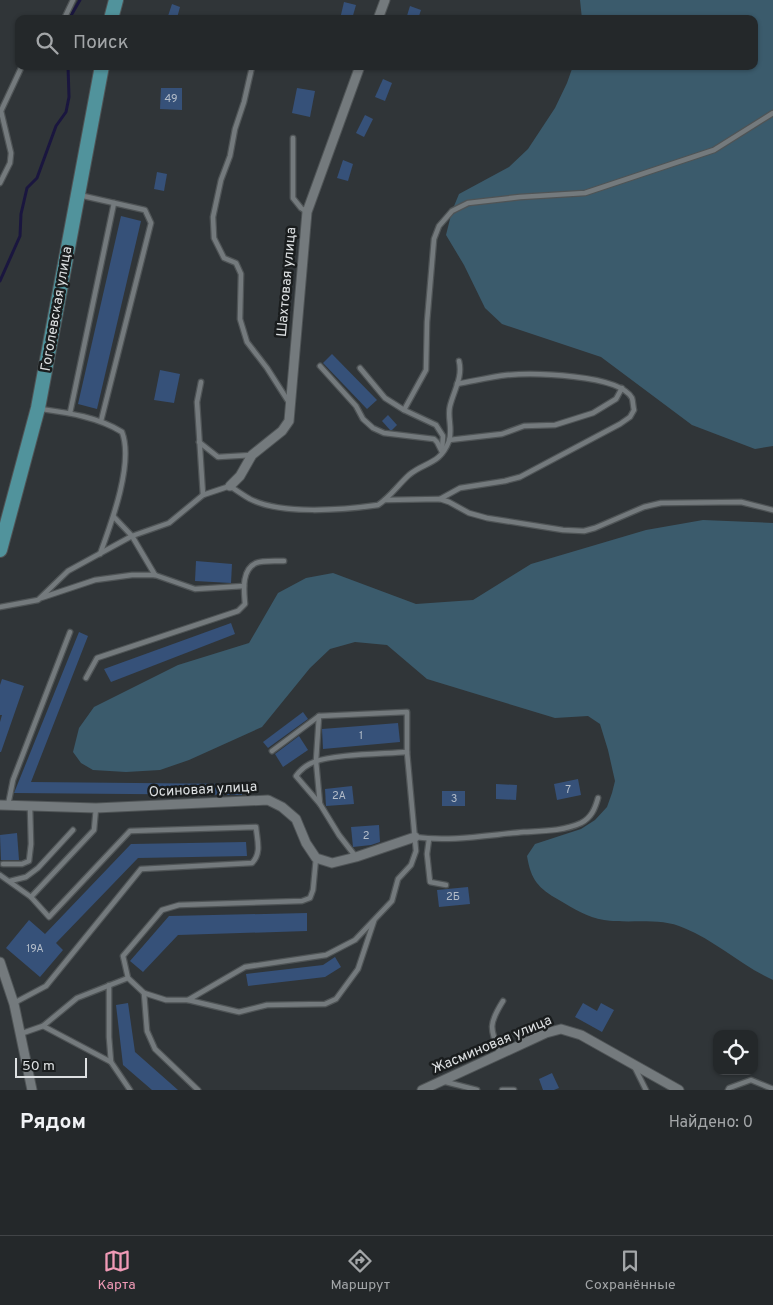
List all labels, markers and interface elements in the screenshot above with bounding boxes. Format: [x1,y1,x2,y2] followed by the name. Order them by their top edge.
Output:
[15,15,758,70] search box
[33,29,61,57] icon: search
[73,31,129,55] text: Поиск
[164,92,178,106] house number: 49
[274,226,300,338] street label: Шахтовая улица
[38,245,76,373] street label: Гоголевская улица
[359,729,363,743] house number: 1
[148,779,258,801] street label: Осиновая улица
[565,783,571,797] house number: 7
[332,789,346,803] house number: 2А
[451,792,457,806] house number: 3
[363,829,369,843] house number: 2
[446,890,460,904] house number: 2Б
[26,942,44,956] house number: 19А
[430,1012,554,1078] street label: Жасминовая улица
[713,1030,758,1075] map controls
[713,1030,758,1075] button: locate
[15,1055,88,1078] scale bar
[22,1058,55,1075] text: 50 m
[20,1109,86,1136] text: Рядом
[669,1113,753,1133] text: Найдено: 0
[97,1247,136,1294] tab: Карта
[330,1247,390,1294] tab: Маршрут
[585,1247,676,1294] tab: Сохранённые

